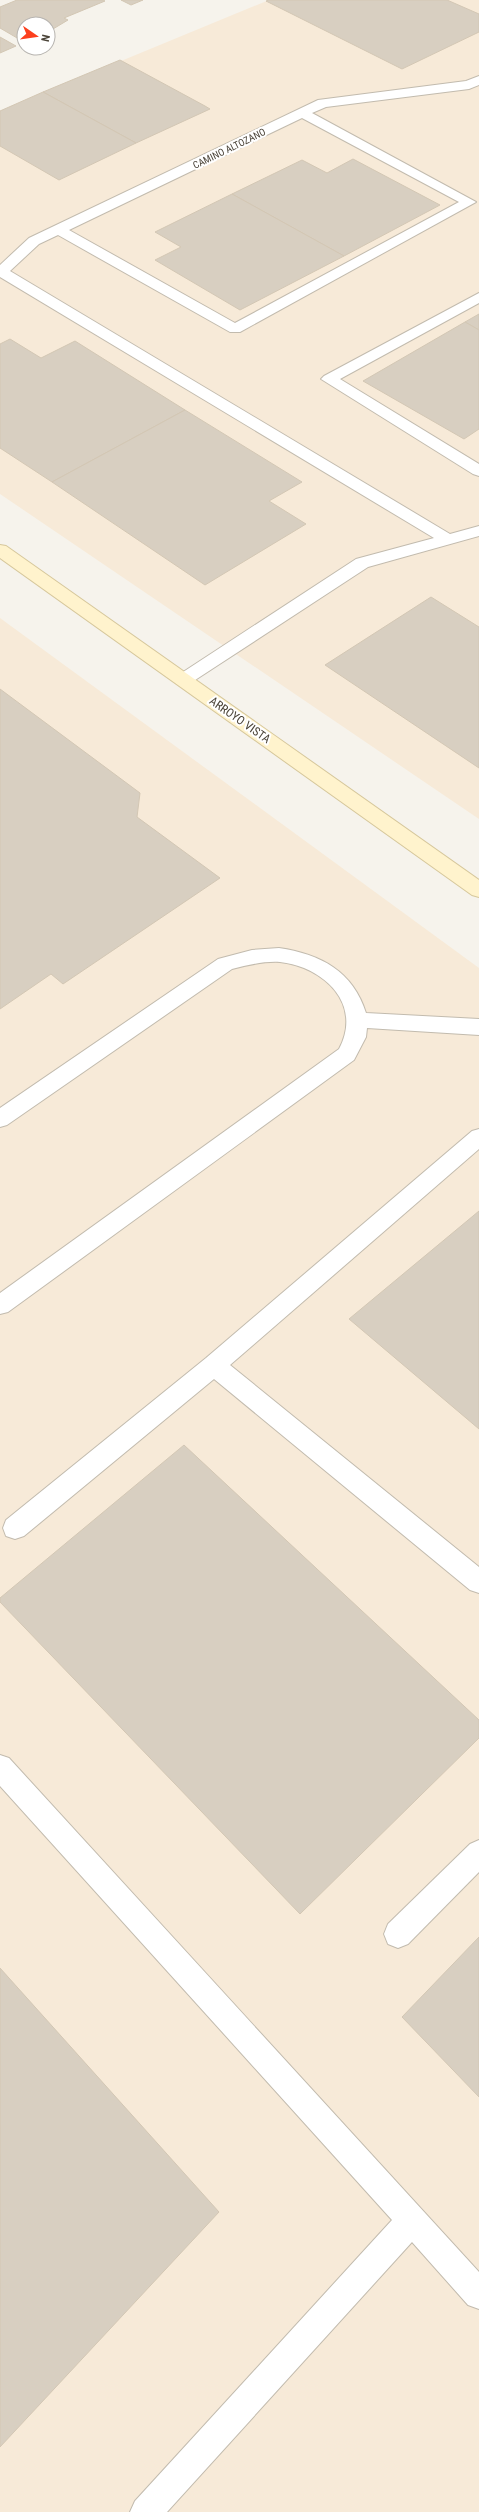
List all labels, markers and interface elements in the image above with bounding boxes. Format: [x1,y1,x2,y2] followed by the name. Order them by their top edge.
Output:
[16,16,56,56] north arrow
[38,33,52,43] text: N
[191,126,267,171] street label: CAMINO ALTOZANO
[207,694,273,746] street label: ARROYO VISTA

